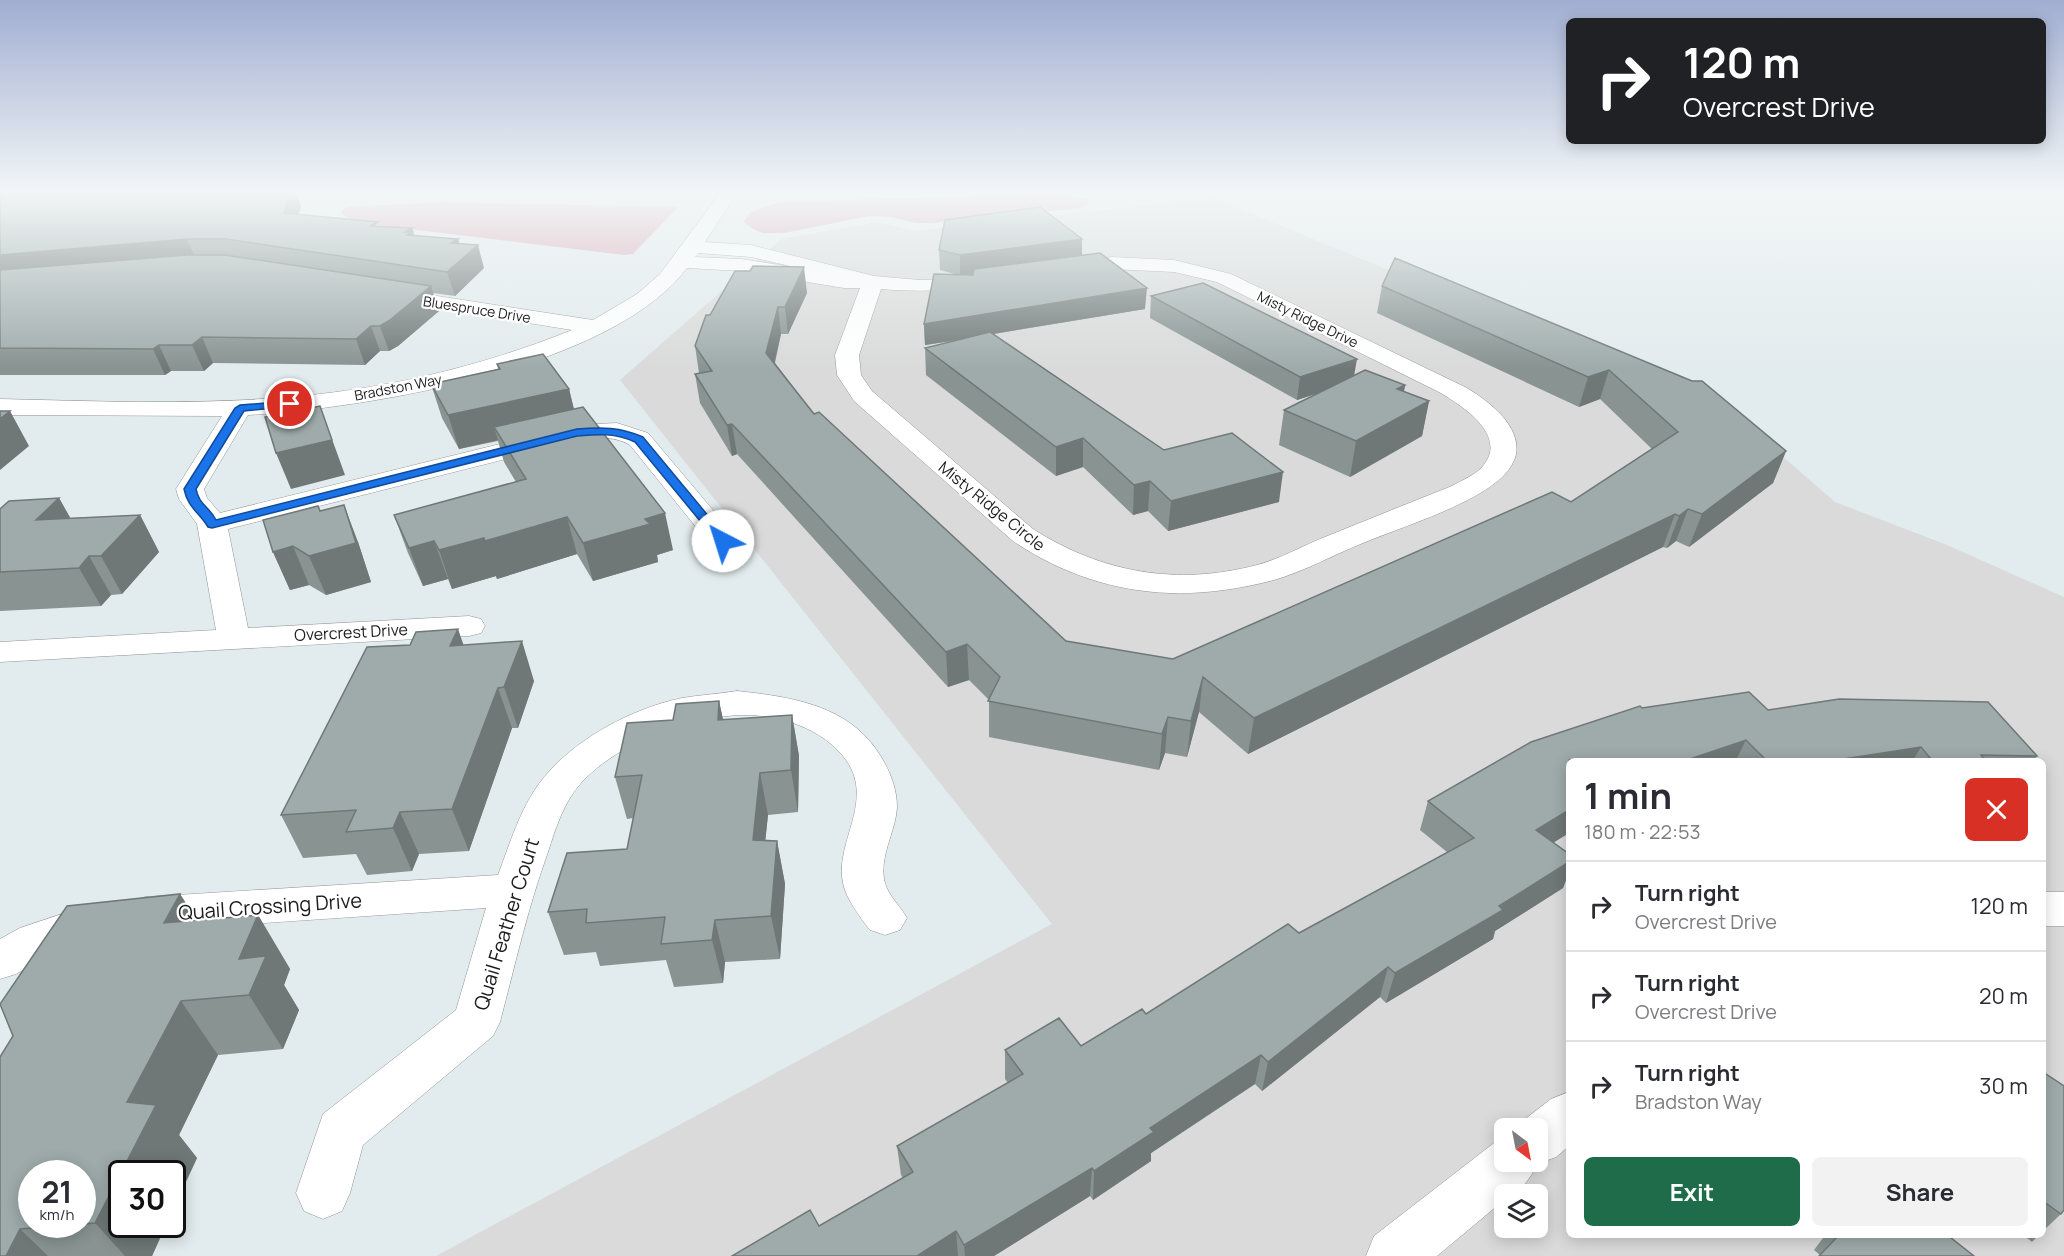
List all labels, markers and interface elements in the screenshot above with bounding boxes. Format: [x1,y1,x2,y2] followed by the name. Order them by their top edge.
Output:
[1683,33,1800,91] text: 120 m
[1584,42,1662,120] icon: right
[1683,88,1875,125] text: Overcrest Drive
[1254,286,1362,352] street label: Misty Ridge Drive
[422,291,532,327] street label: Bluespruce Drive
[353,369,444,405] street label: Bradston Way
[264,378,315,429] pin
[273,387,306,420] icon: arrive
[934,456,1050,556] street label: Misty Ridge Circle
[691,509,755,573] position arrow
[294,618,408,646] street label: Overcrest Drive
[1584,771,1672,820] text: 1 min
[1965,778,2028,841] button: close
[1584,818,1701,845] text: 180 m · 22:53
[467,834,545,1014] street label: Quail Feather Court
[1635,878,1740,908] text: Turn right
[177,886,363,926] street label: Quail Crossing Drive
[1584,890,1617,923] icon: right
[1970,891,2028,921] text: 120 m
[1635,908,1777,935] text: Overcrest Drive
[1635,968,1740,998] text: Turn right
[1584,980,1617,1013] icon: right
[1979,981,2028,1011] text: 20 m
[1635,998,1777,1025] text: Overcrest Drive
[1635,1058,1740,1088] text: Turn right
[1584,1070,1617,1103] icon: right
[1979,1071,2028,1101] text: 30 m
[1635,1088,1762,1115] text: Bradston Way
[1494,1118,1548,1172] north arrow
[1494,1118,1548,1238] map controls
[1584,1157,1800,1226] button: Exit
[1812,1157,2028,1226] button: Share
[108,1160,186,1238] speed limit sign: 30
[41,1171,73,1212] text: 21
[1494,1184,1548,1238] button: layers
[40,1204,74,1225] text: km/h

